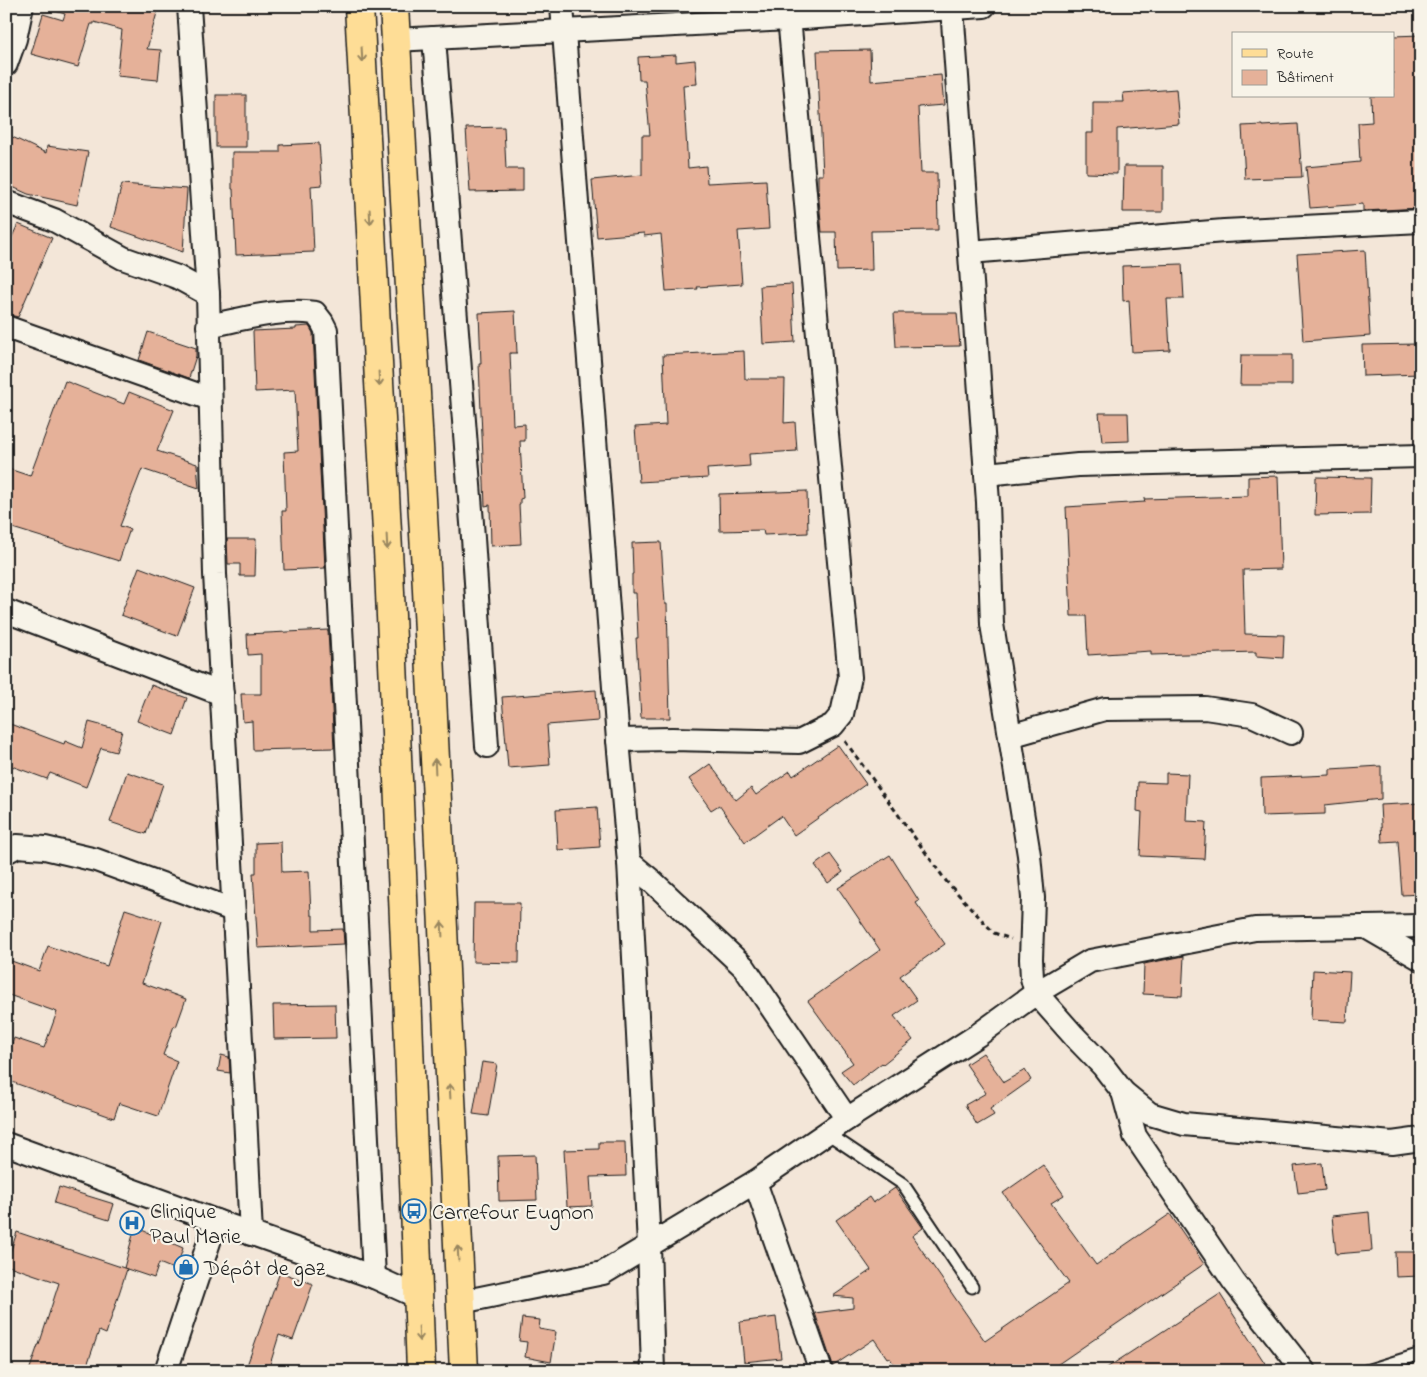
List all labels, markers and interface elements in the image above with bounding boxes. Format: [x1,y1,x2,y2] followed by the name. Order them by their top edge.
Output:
[1232,32,1394,98] legend
[1277,43,1314,65] text: Route
[357,47,366,63] one-way arrow
[1276,67,1334,89] text: Bâtiment
[366,209,375,225] one-way arrow
[374,371,383,387] one-way arrow
[383,533,392,549] one-way arrow
[430,759,439,775] one-way arrow
[438,921,447,937] one-way arrow
[446,1083,455,1099] one-way arrow
[150,1197,241,1254] place label: Clinique Paul Marie
[401,1198,427,1224] bus stop icon: Carrefour Eugnon
[432,1198,594,1231] place label: Carrefour Eugnon
[119,1210,145,1236] hospital icon: Clinique Paul Marie
[454,1246,463,1262] one-way arrow
[173,1254,199,1280] shop icon: Dépôt de gaz
[203,1254,326,1287] place label: Dépôt de gaz
[414,1326,424,1342] one-way arrow

